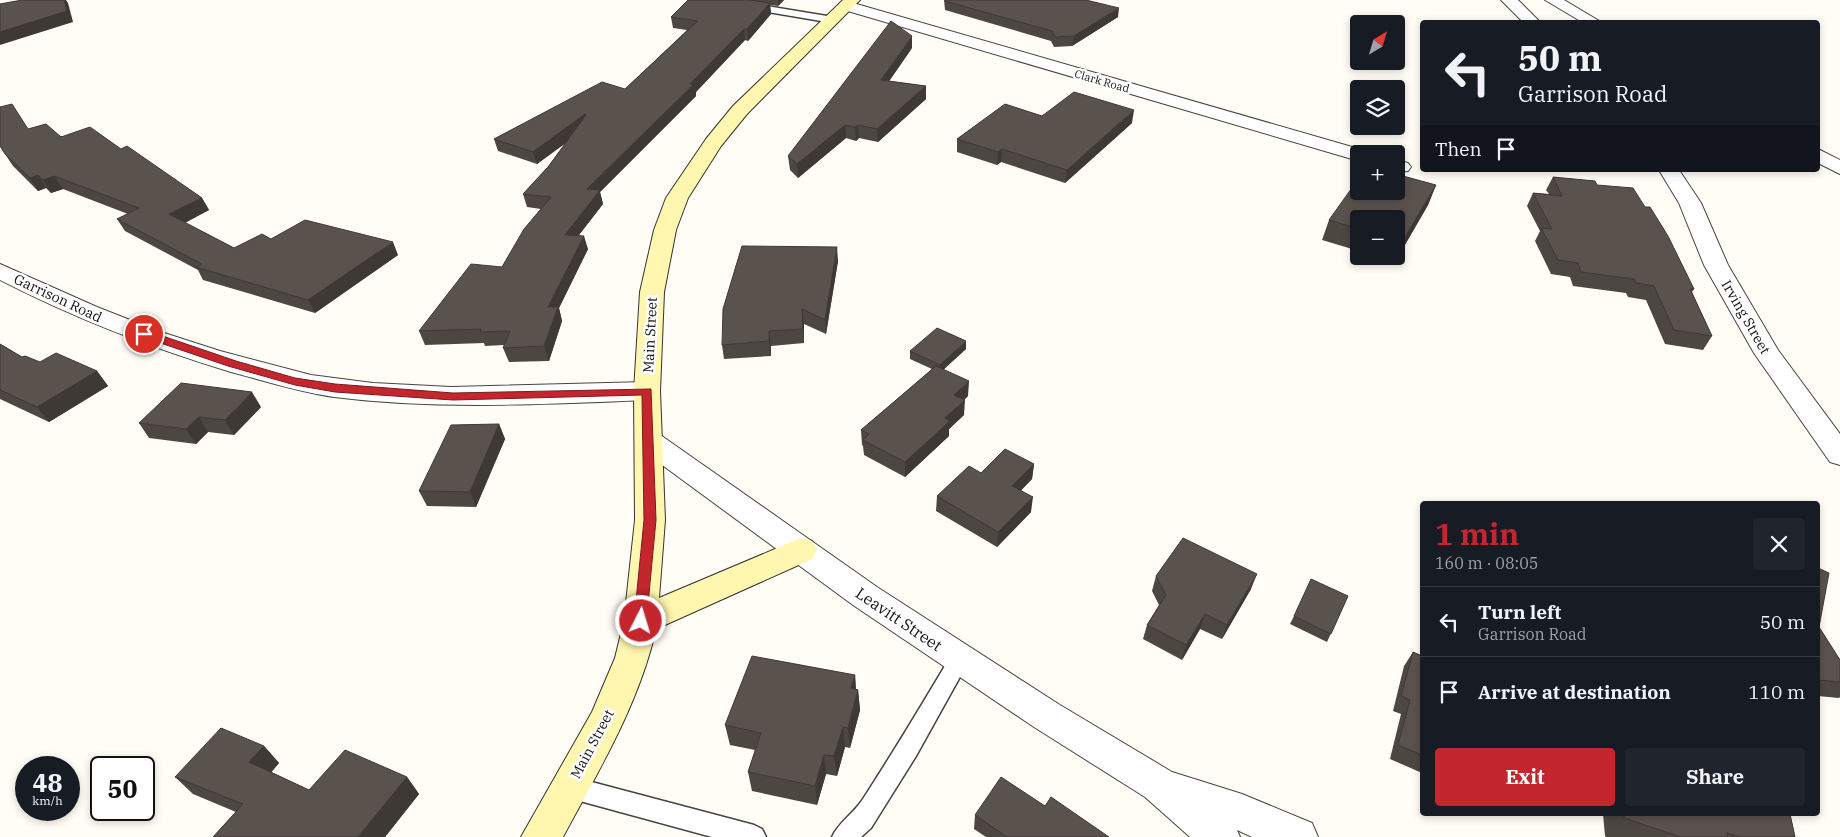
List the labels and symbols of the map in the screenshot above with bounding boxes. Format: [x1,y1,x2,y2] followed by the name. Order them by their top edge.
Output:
[1350,15,1405,70] north arrow
[1073,66,1131,96] street label: Clark Road
[11,270,105,326] street label: Garrison Road
[1718,277,1774,357] street label: Irving Street
[639,297,661,373] street label: Main Street
[123,313,165,355] pin
[852,583,946,655] street label: Leavitt Street
[614,594,666,646] position arrow
[566,706,618,782] street label: Main Street
[90,756,155,821] speed limit sign: 50

